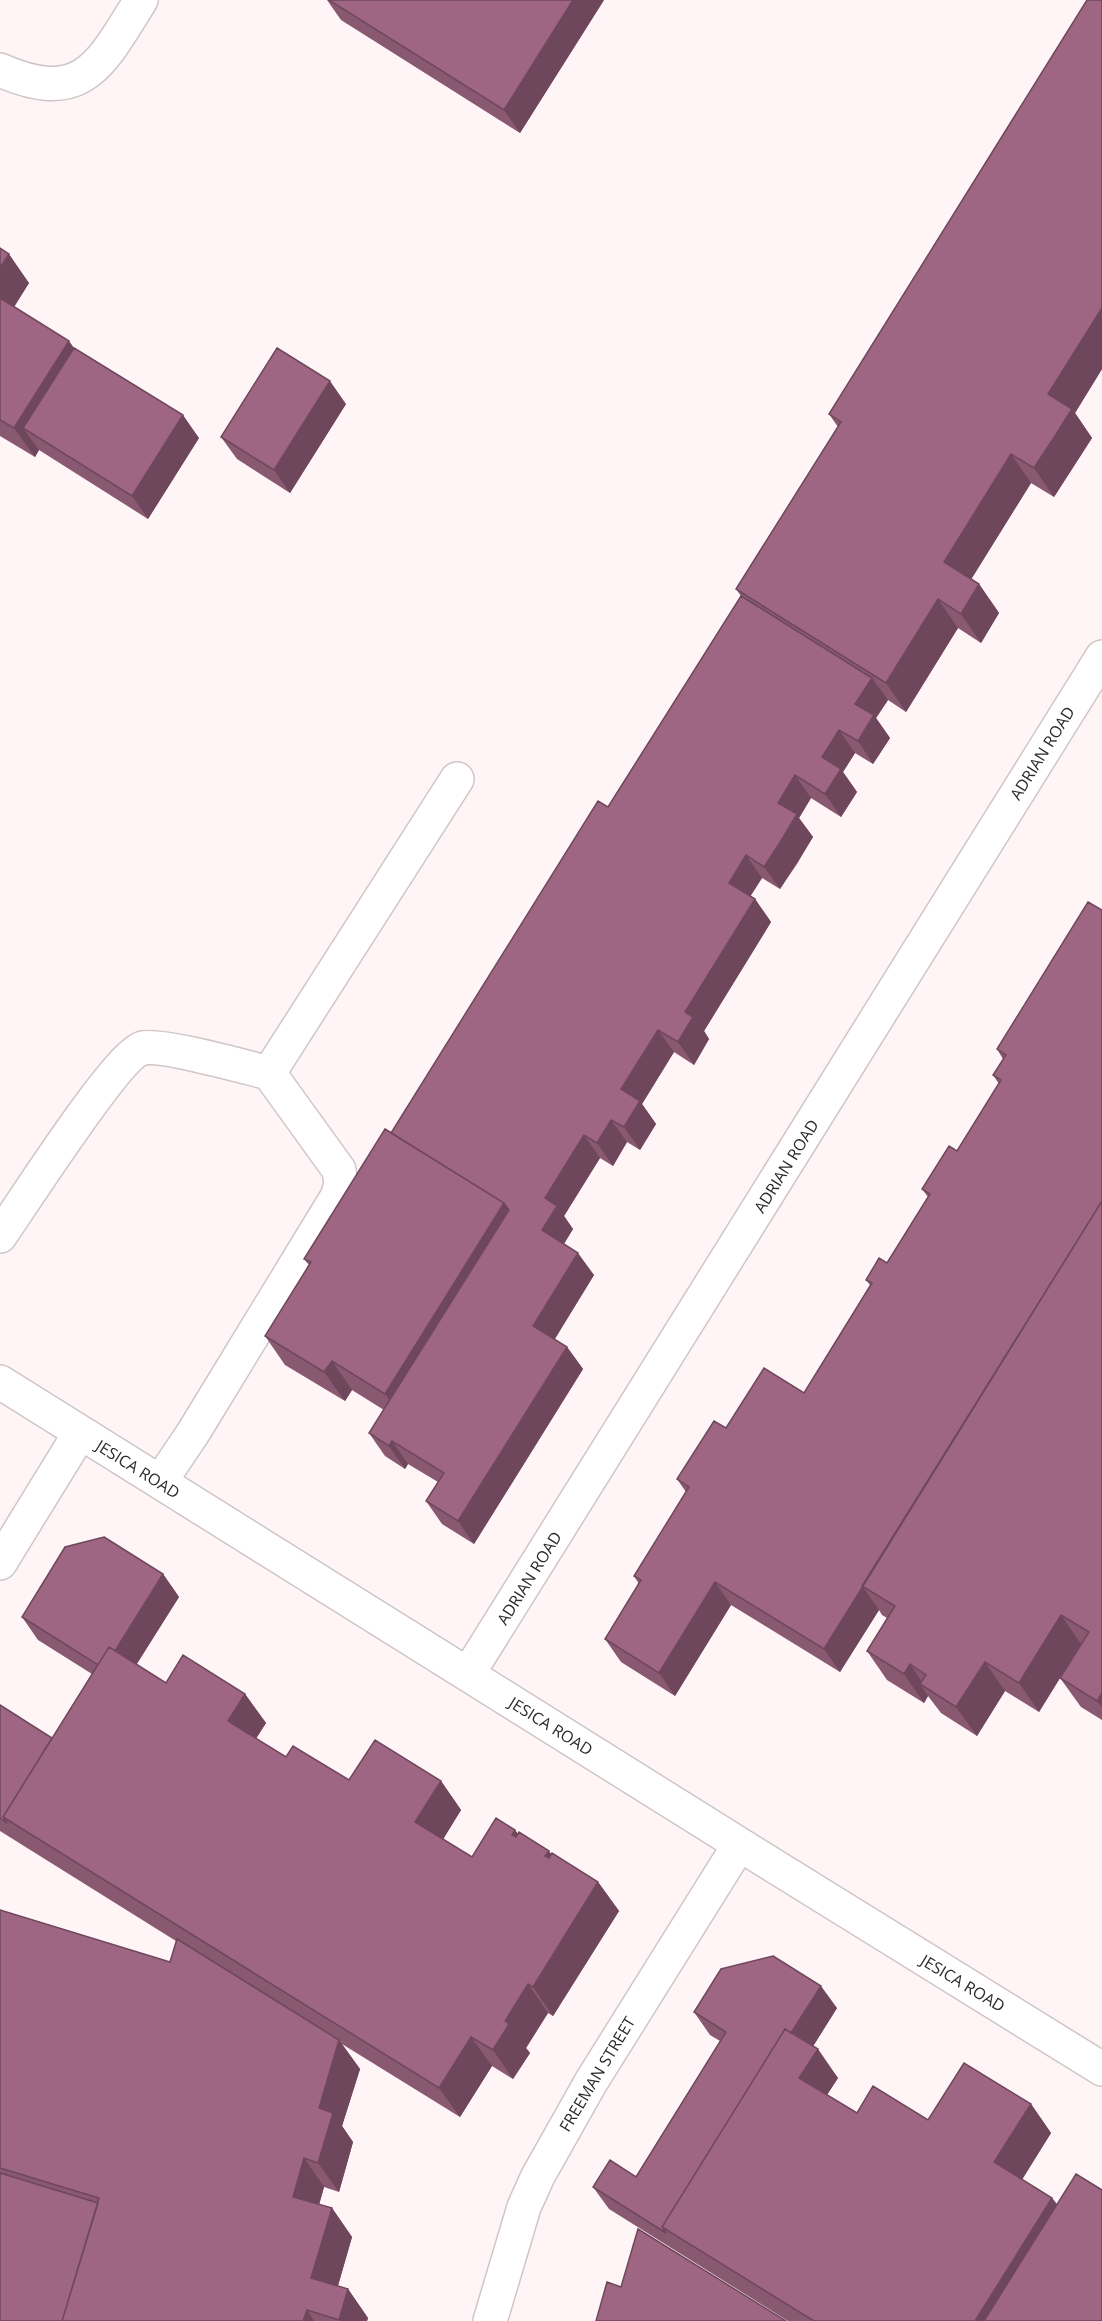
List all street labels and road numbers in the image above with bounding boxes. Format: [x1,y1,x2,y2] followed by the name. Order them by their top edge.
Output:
[1004,702,1080,804] street label: ADRIAN ROAD
[748,1115,824,1217] street label: ADRIAN ROAD
[90,1433,184,1503] street label: JESICA ROAD
[491,1527,567,1629] street label: ADRIAN ROAD
[503,1690,597,1760] street label: JESICA ROAD
[915,1948,1009,2017] street label: JESICA ROAD
[554,2012,640,2136] street label: FREEMAN STREET

